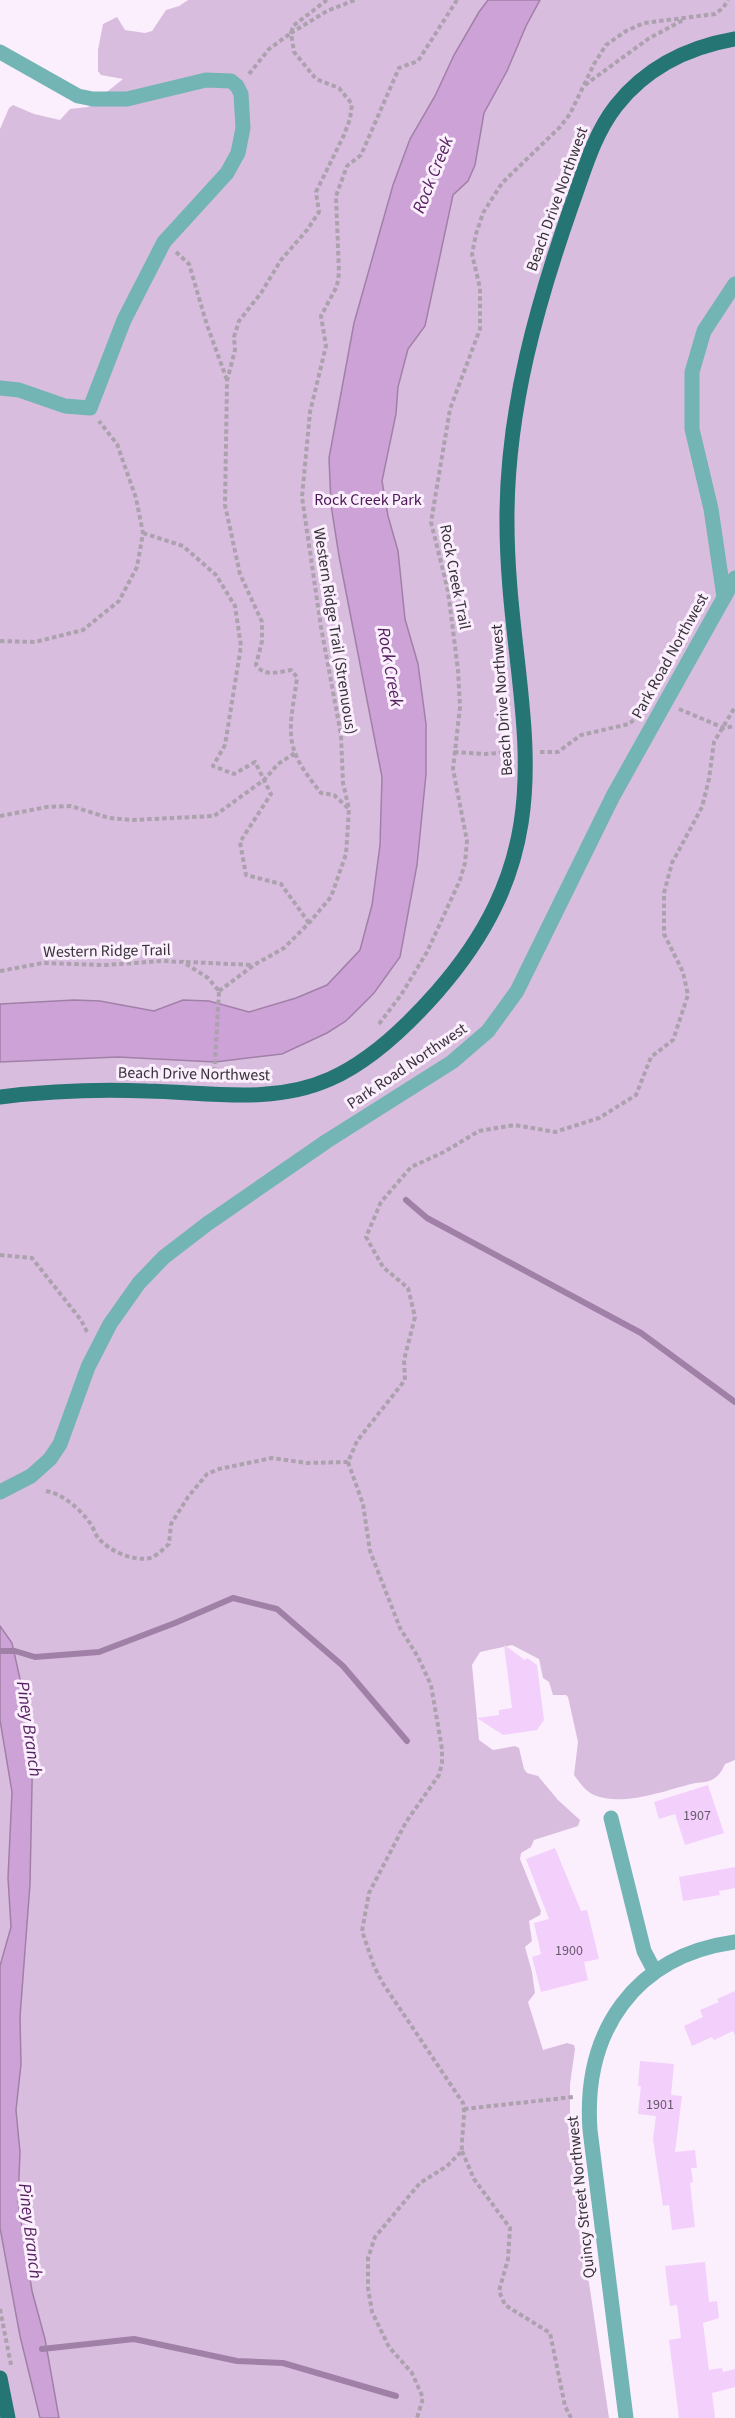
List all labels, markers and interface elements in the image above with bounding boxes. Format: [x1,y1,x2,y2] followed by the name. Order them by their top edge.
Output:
[521,123,594,274] street label: Beach Drive Northwest
[406,132,460,217] water label: Rock Creek
[314,489,422,511] park label: Rock Creek Park
[434,523,476,631] street label: Rock Creek Trail
[308,526,362,736] street label: Western Ridge Trail (Strenuous)
[626,589,714,723] street label: Park Road Northwest
[486,623,518,777] street label: Beach Drive Northwest
[371,625,409,709] water label: Rock Creek
[43,939,171,963] street label: Western Ridge Trail
[343,1017,472,1114] street label: Park Road Northwest
[118,1062,271,1086] street label: Beach Drive Northwest
[10,1680,48,1778] water label: Piney Branch
[683,1806,711,1826] house number: 1907
[555,1941,583,1961] house number: 1900
[646,2095,674,2115] house number: 1901
[561,2114,600,2279] street label: Quincy Street Northwest
[12,2182,48,2280] water label: Piney Branch

